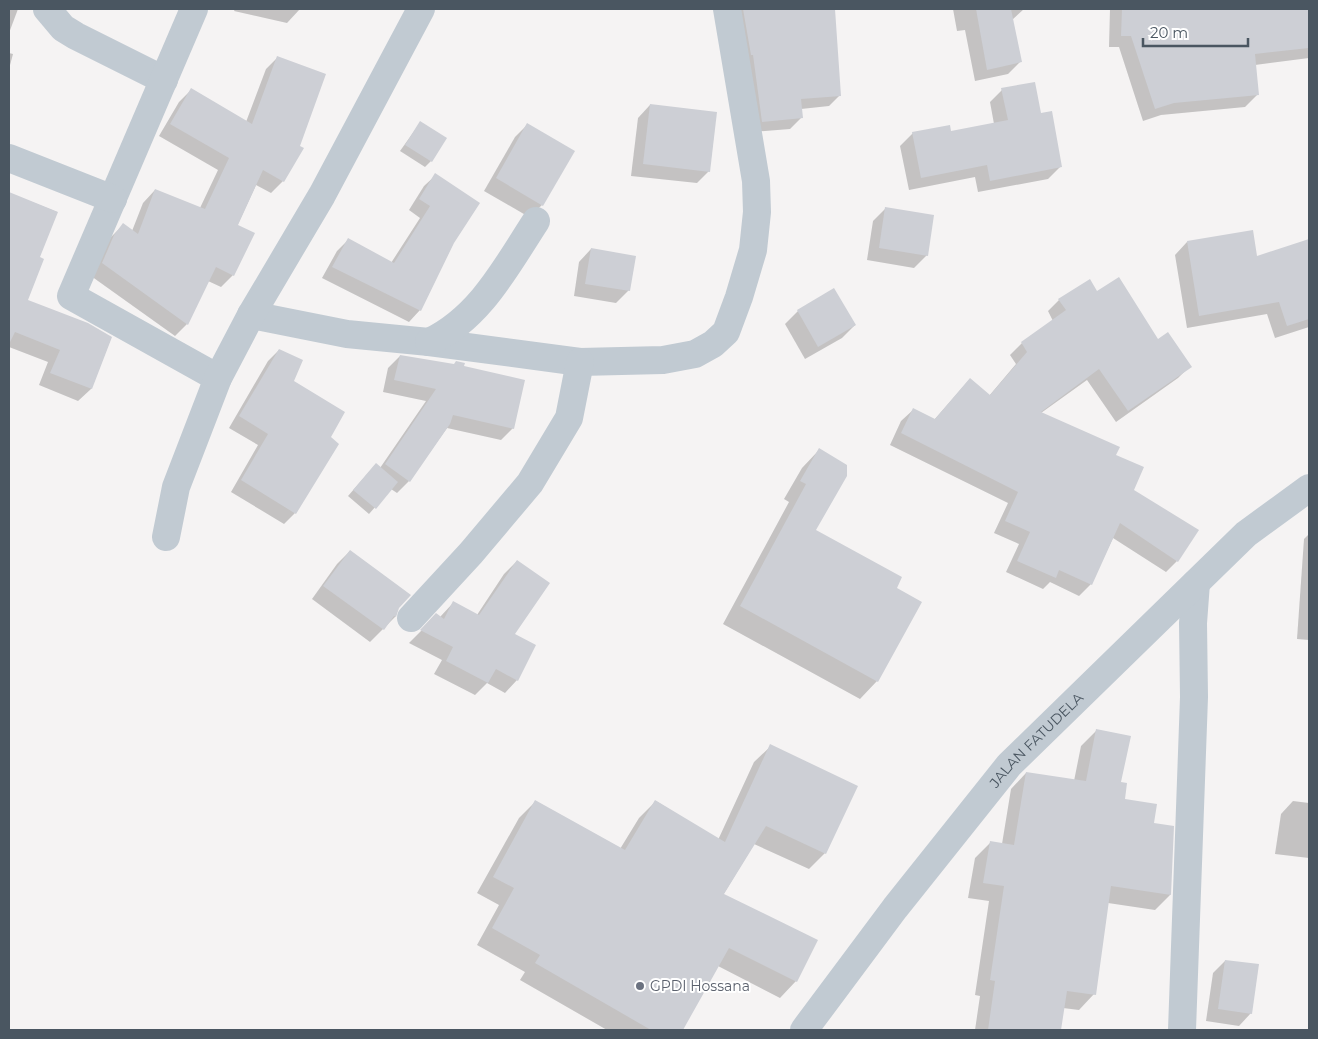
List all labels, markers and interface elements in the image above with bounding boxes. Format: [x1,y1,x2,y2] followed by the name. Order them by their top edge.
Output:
[1143,15,1248,47] scale bar
[1150,23,1188,42] text: 20 m
[985,688,1088,792] street label: JALAN FATUDELA
[650,977,750,995] place label: GPDI Hossana
[634,980,646,992] marker: GPDI Hossana

